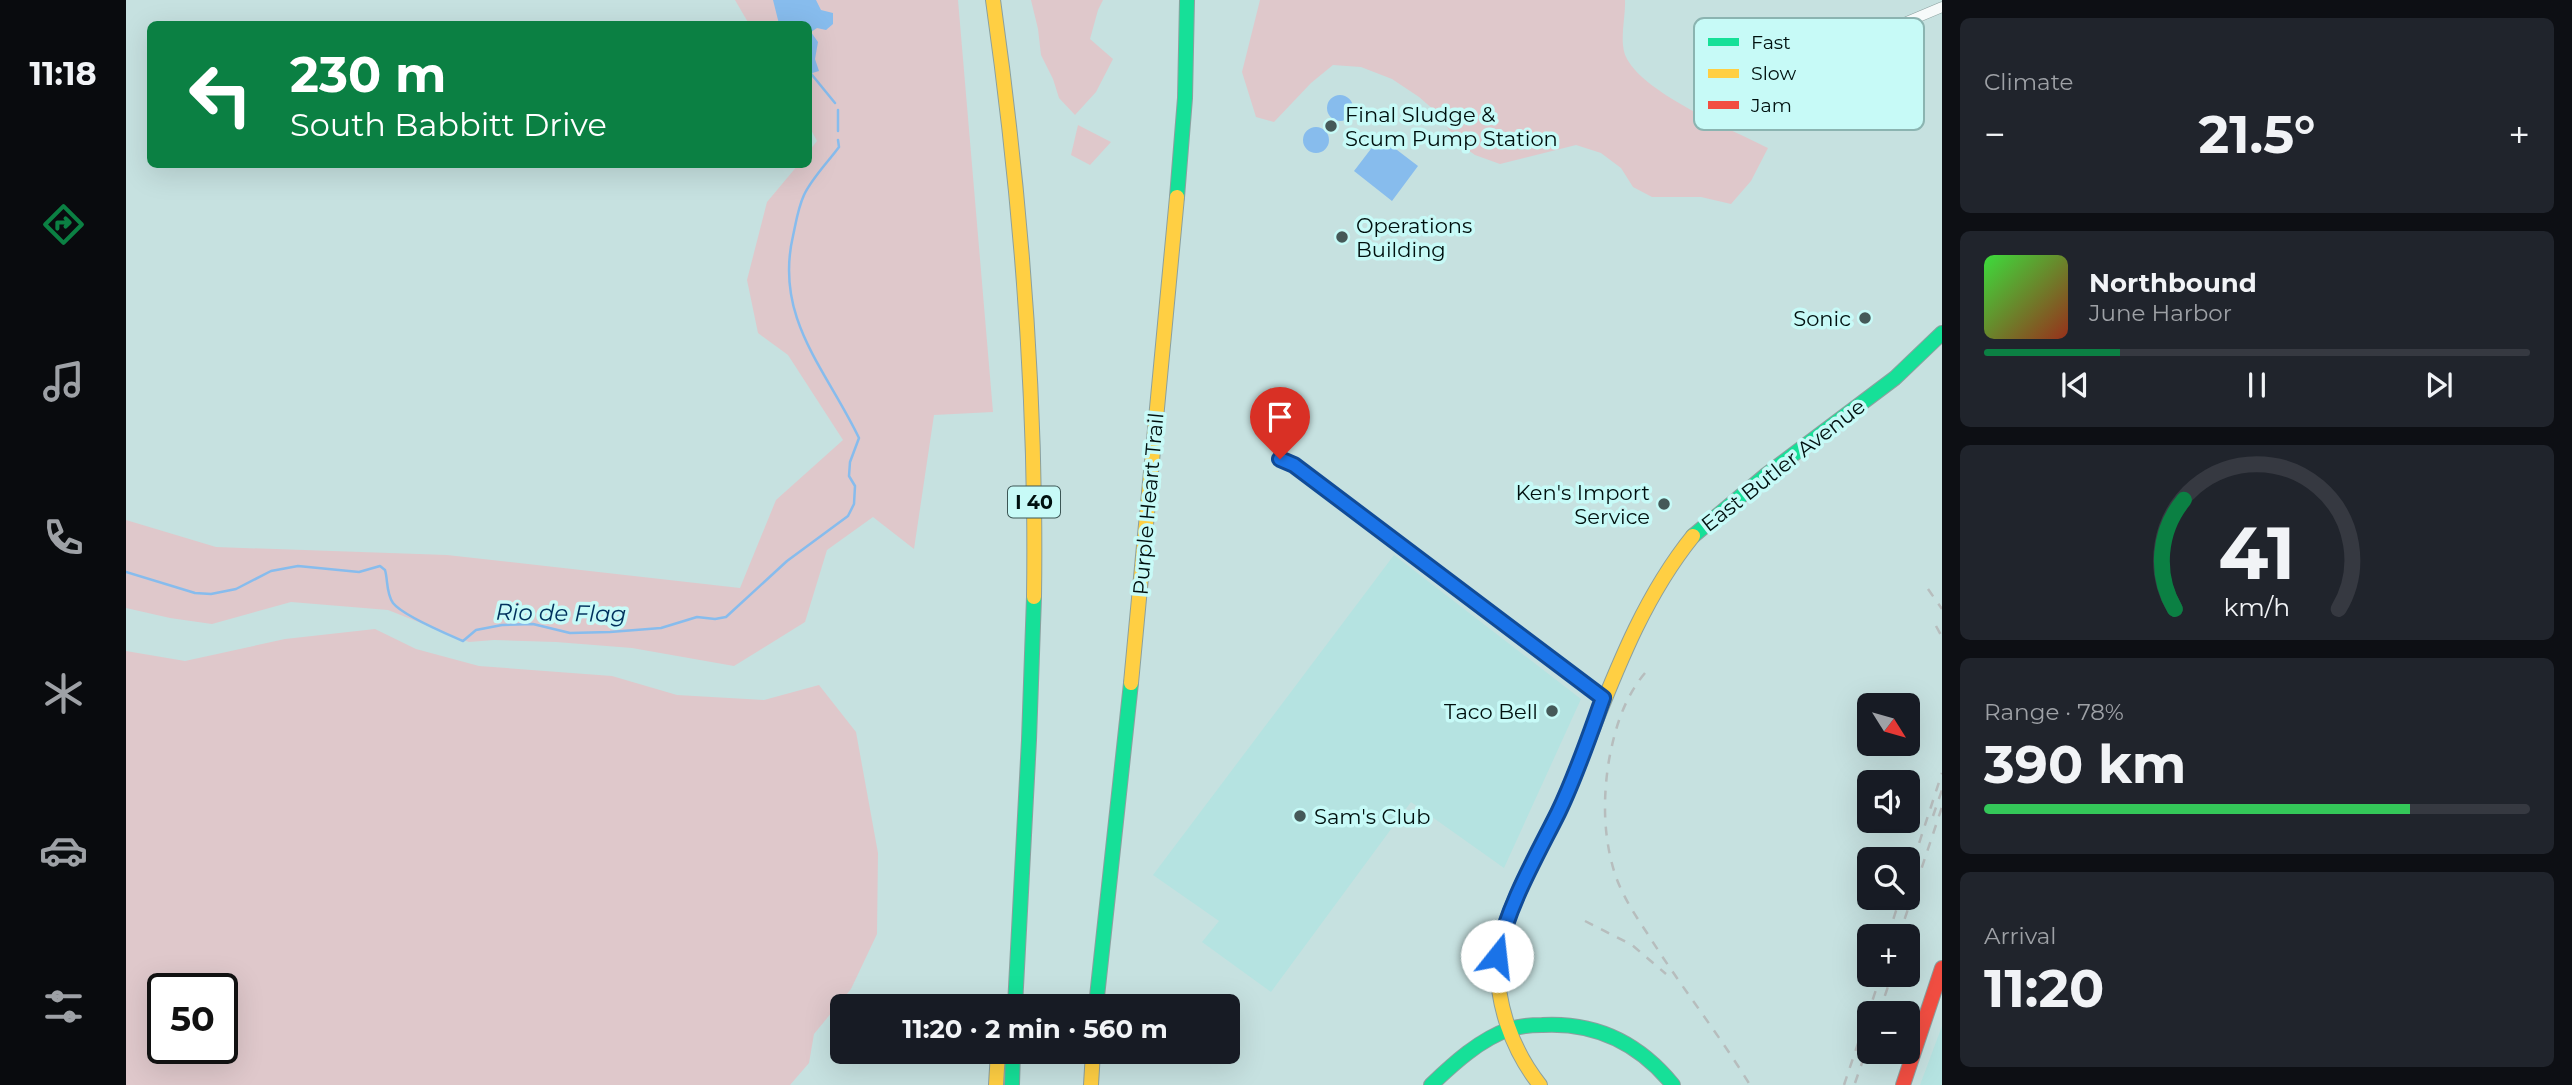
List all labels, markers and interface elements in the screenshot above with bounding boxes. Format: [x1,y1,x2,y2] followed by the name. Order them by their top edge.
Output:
[1694,18,1924,130] legend
[1751,31,1791,54] text: Fast
[290,45,446,104] text: 230 m
[175,49,266,140] icon: left
[29,54,97,93] text: 11:18
[1751,62,1796,85] text: Slow
[1984,68,2073,96] text: Climate
[1750,94,1792,117] text: Jam
[1345,102,1558,151] place label: Final Sludge & Scum Pump Station
[2198,103,2316,166] text: 21.5°
[290,105,607,144] text: South Babbitt Drive
[1984,111,2006,158] text: −
[2508,111,2530,158] text: +
[1323,118,1339,134] marker: Final Sludge & Scum Pump Station
[39,200,88,249] icon: directions
[1356,213,1472,262] place label: Operations Building
[1334,229,1350,245] marker: Operations Building
[2089,267,2257,299] text: Northbound
[2089,299,2232,327] text: June Harbor
[1793,306,1851,331] place label: Sonic
[1857,310,1873,326] marker: Sonic
[39,357,88,406] icon: music
[2056,366,2094,404] icon: previous
[2238,366,2276,404] icon: pause
[2420,366,2458,404] icon: next
[1250,387,1310,459] pin
[1696,393,1870,537] street label: East Butler Avenue
[1261,398,1299,436] icon: arrive
[1128,412,1168,596] street label: Purple Heart Trail
[1515,480,1650,529] place label: Ken's Import Service
[1008,486,1060,517] road number: I 40
[1656,496,1672,512] marker: Ken's Import Service
[2219,509,2295,597] text: 41
[39,513,88,562] icon: phone
[2224,591,2290,621] text: km/h
[495,598,627,628] water label: Rio de Flag
[39,669,88,718] icon: climate
[1857,693,1920,756] north arrow
[1857,693,1920,1064] map controls
[1984,698,2124,726] text: Range · 78%
[1444,699,1538,724] place label: Taco Bell
[1544,703,1560,719] marker: Taco Bell
[1984,733,2186,796] text: 390 km
[1857,770,1920,833] button: sound
[1314,804,1430,829] place label: Sam's Club
[1292,808,1308,824] marker: Sam's Club
[39,826,88,875] icon: car
[1857,847,1920,910] button: search
[1460,919,1534,993] position arrow
[1984,922,2057,950] text: Arrival
[1857,924,1920,987] button: +
[1984,957,2104,1020] text: 11:20
[147,973,238,1064] speed limit sign: 50
[39,982,88,1031] icon: filters
[1857,1001,1920,1064] button: −
[902,1013,1168,1045] text: 11:20 · 2 min · 560 m

